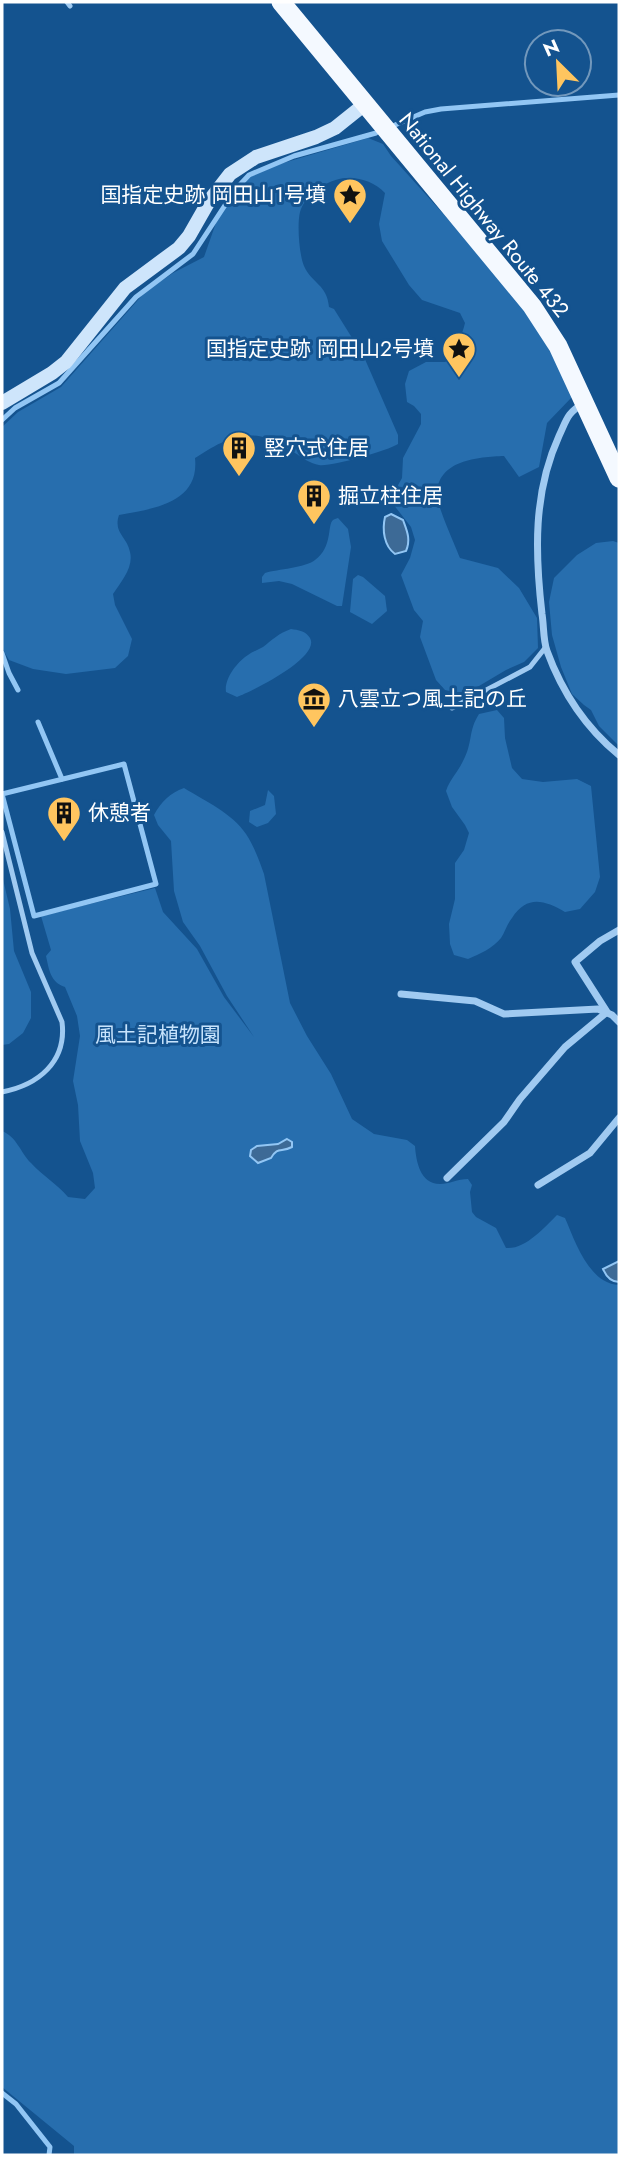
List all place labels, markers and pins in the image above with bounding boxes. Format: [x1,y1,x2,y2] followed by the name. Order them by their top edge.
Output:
[331,176,369,225] place icon: 国指定史跡 岡田山1号墳
[100,180,326,210] place label: 国指定史跡 岡田山1号墳
[440,330,478,379] place icon: 国指定史跡 岡田山2号墳
[206,334,434,364] place label: 国指定史跡 岡田山2号墳
[220,429,258,478] building icon: 竪穴式住居
[264,433,369,463] place label: 竪穴式住居
[295,477,333,526] building icon: 掘立柱住居
[338,481,443,511] place label: 掘立柱住居
[295,680,333,729] museum icon: 八雲立つ風土記の丘
[338,684,527,714] place label: 八雲立つ風土記の丘
[45,794,83,843] building icon: 休憩者
[88,798,151,828] place label: 休憩者

